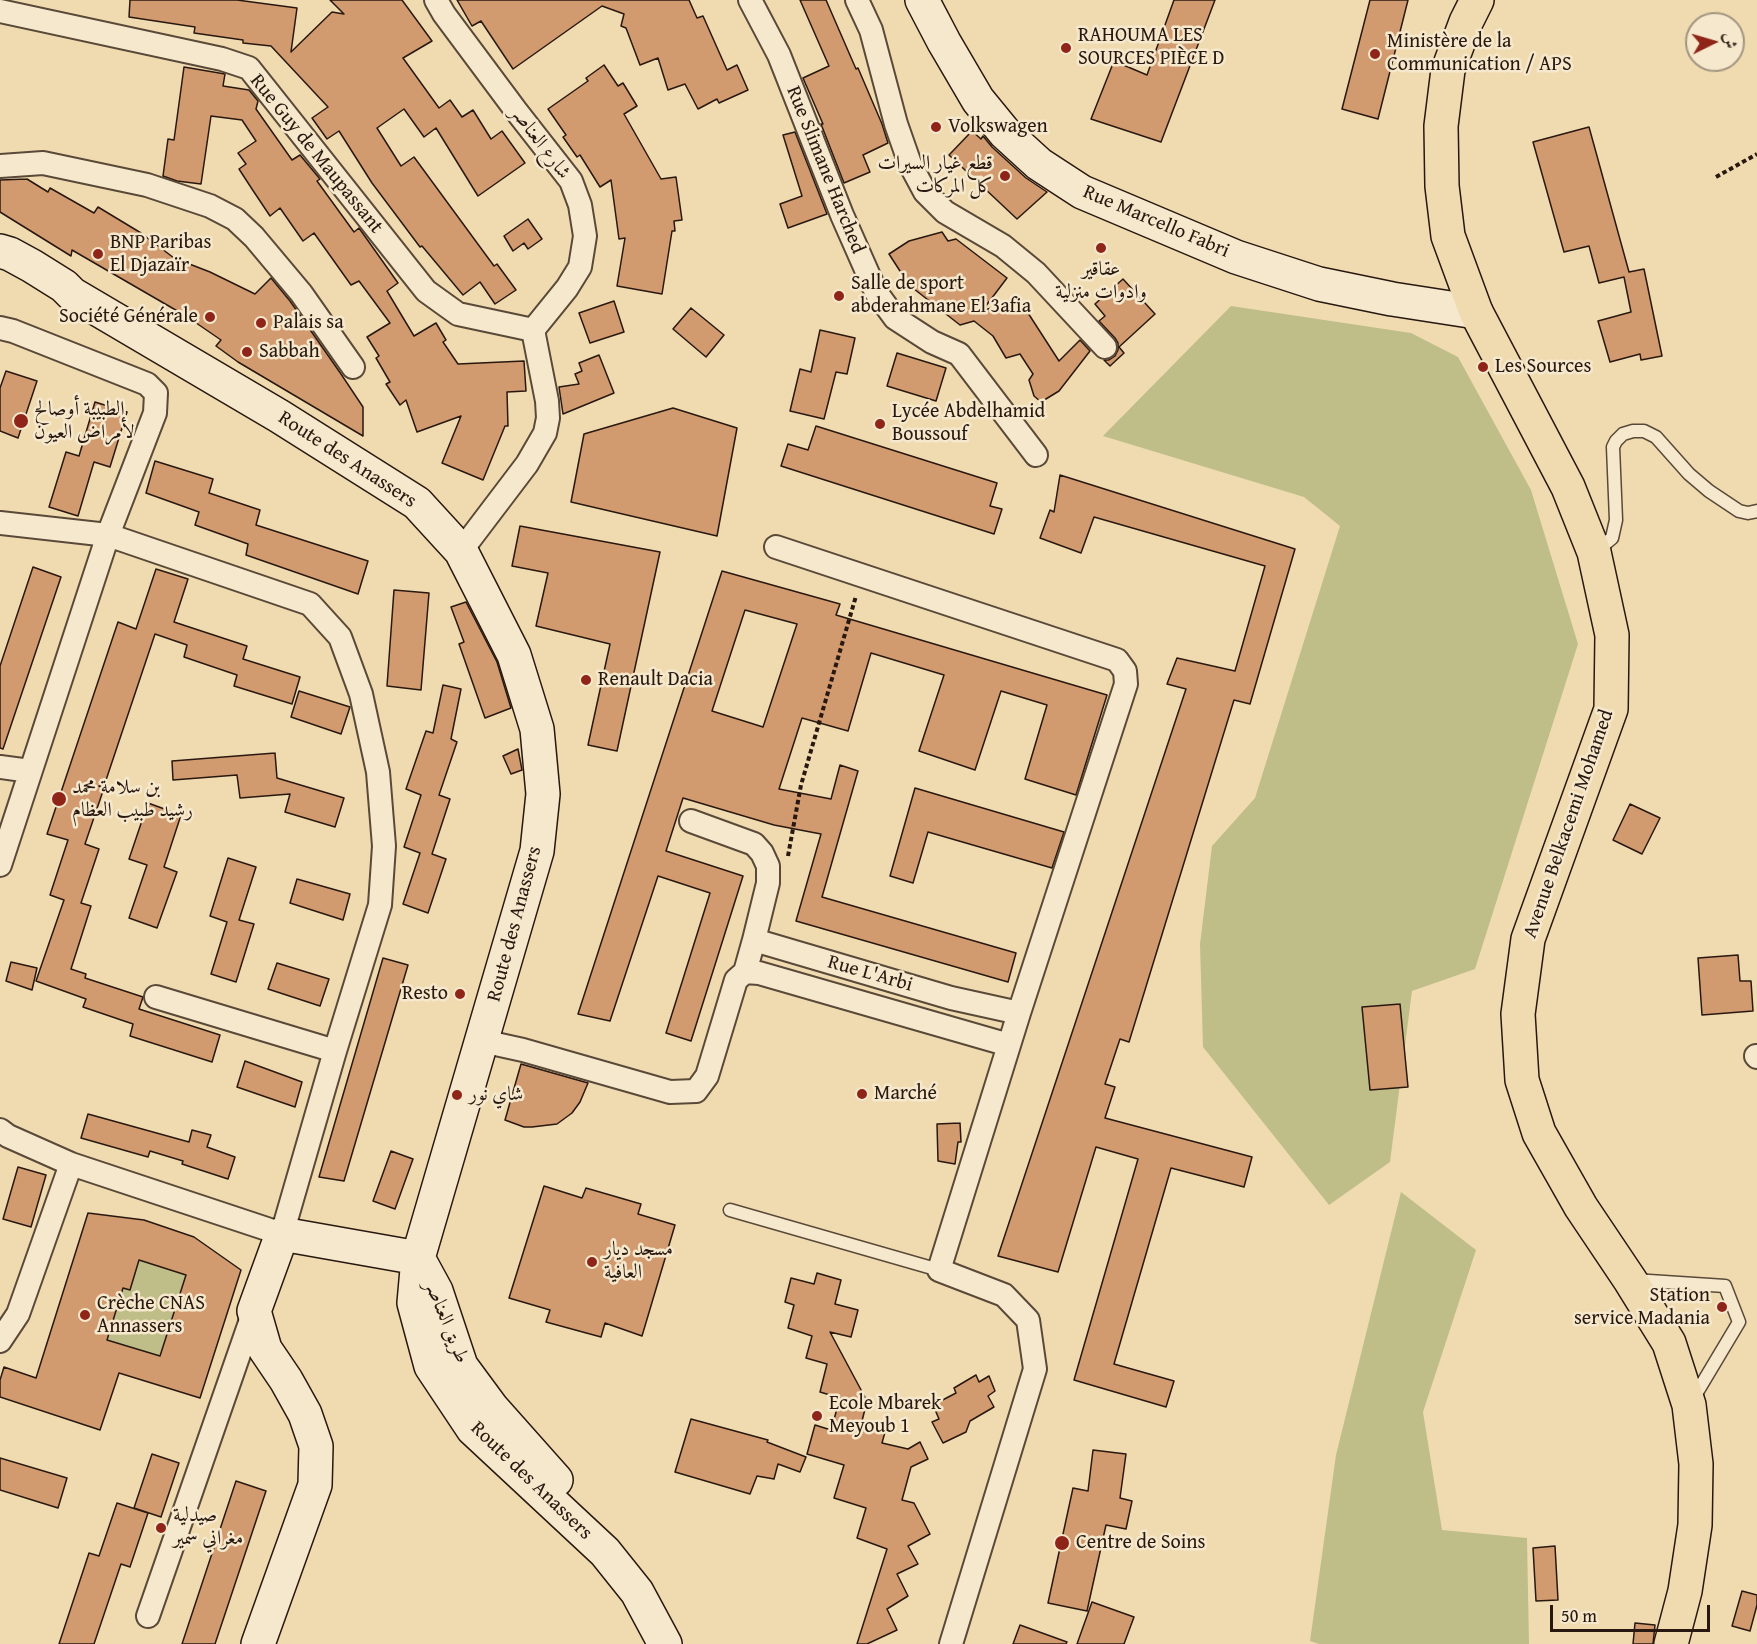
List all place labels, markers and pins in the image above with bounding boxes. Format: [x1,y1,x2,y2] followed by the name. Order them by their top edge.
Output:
[1078,24,1224,71] place label: RAHOUMA LES SOURCES PIÈCE D
[1387,30,1572,77] place label: Ministère de la Communication / APS
[1059,41,1073,55] marker: RAHOUMA LES SOURCES PIÈCE D
[1368,47,1382,61] marker: Ministère de la Communication / APS
[948,115,1048,139] place label: Volkswagen
[929,120,943,134] marker: Volkswagen
[877,152,993,199] place label: قطع غيار السيرات كل المركات
[998,169,1012,183] marker: قطع غيار السيرات كل المركات
[110,231,211,278] place label: BNP Paribas El Djazaïr
[1094,241,1108,255] marker: عقاقير وادوات منزلية
[91,247,105,261] marker: BNP Paribas El Djazaïr
[1055,258,1147,305] place label: عقاقير وادوات منزلية
[851,272,1031,319] place label: Salle de sport abderahmane El 3afia
[832,289,846,303] marker: Salle de sport abderahmane El 3afia
[59,305,198,329] place label: Société Générale
[203,310,217,324] marker: Société Générale
[273,311,344,335] place label: Palais sa
[254,316,268,330] marker: Palais sa
[259,340,320,364] place label: Sabbah
[240,345,254,359] marker: Sabbah
[1495,355,1591,379] place label: Les Sources
[1476,360,1490,374] marker: Les Sources
[34,398,135,445] place label: الطبيبة أوصالح لأمراض العيون
[892,400,1045,447] place label: Lycée Abdelhamid Boussouf
[12,412,30,430] marker: الطبيبة أوصالح لأمراض العيون
[873,417,887,431] marker: Lycée Abdelhamid Boussouf
[598,668,713,692] place label: Renault Dacia
[579,673,593,687] marker: Renault Dacia
[72,776,193,823] place label: بن سلامة محمد رشيد طبيب العظام
[50,790,68,808] marker: بن سلامة محمد رشيد طبيب العظام
[402,982,448,1006] place label: Resto
[453,987,467,1001] marker: Resto
[874,1082,937,1106] place label: Marché
[469,1083,523,1107] place label: شاي نور
[855,1087,869,1101] marker: Marché
[450,1088,464,1102] marker: شاي نور
[604,1238,673,1285] place label: مسجد ديار العافية
[585,1255,599,1269] marker: مسجد ديار العافية
[1574,1284,1710,1331] place label: Station service Madania
[97,1292,205,1339] place label: Crèche CNAS Annassers
[1715,1300,1729,1314] marker: Station service Madania
[78,1308,92,1322] marker: Crèche CNAS Annassers
[829,1392,941,1439] place label: Ecole Mbarek Meyoub 1
[810,1409,824,1423] marker: Ecole Mbarek Meyoub 1
[173,1504,243,1551] place label: صيدلية مغراني سمير
[154,1521,168,1535] marker: صيدلية مغراني سمير
[1076,1531,1205,1555] place label: Centre de Soins
[1053,1534,1071,1552] marker: Centre de Soins

